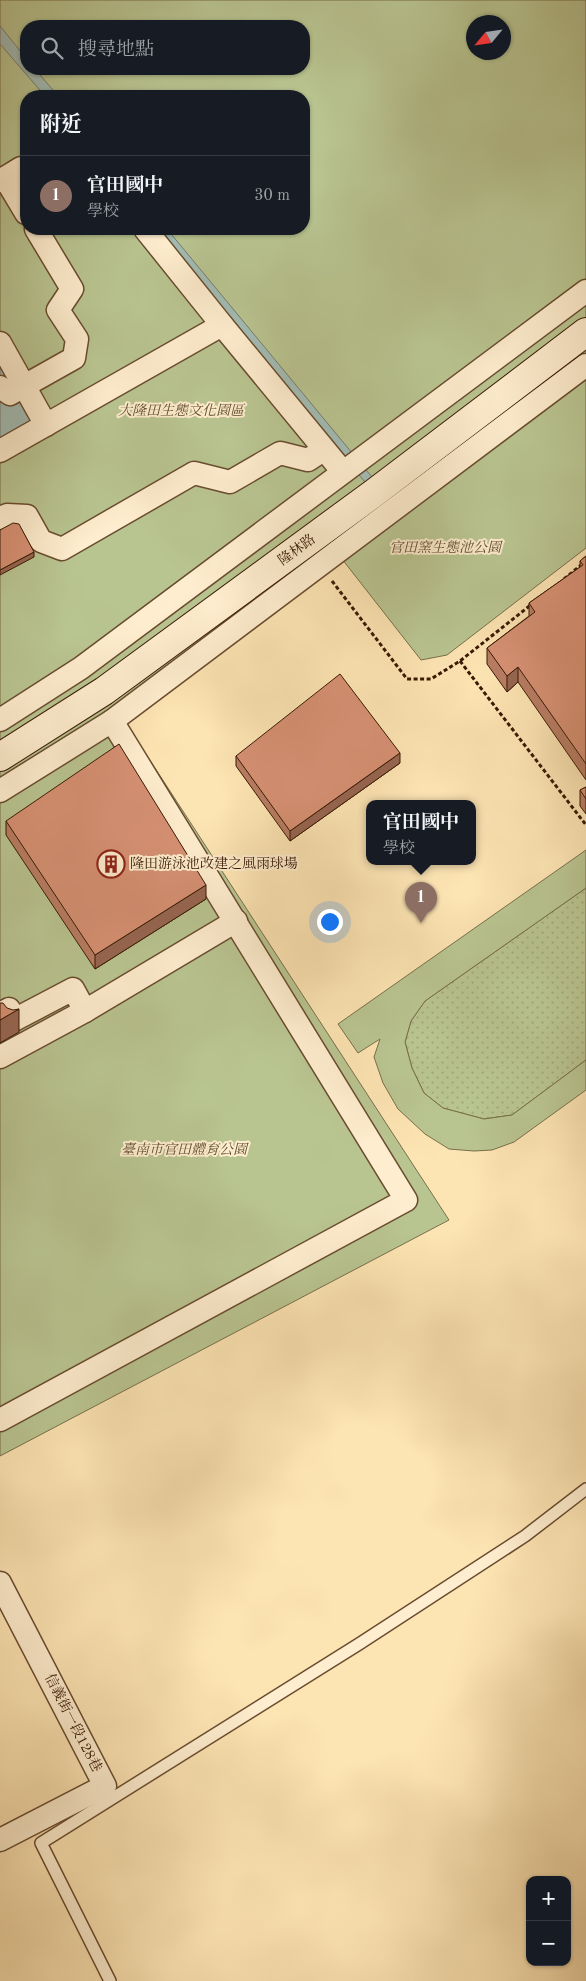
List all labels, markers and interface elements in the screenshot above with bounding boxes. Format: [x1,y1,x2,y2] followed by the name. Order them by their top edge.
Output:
[466,15,511,60] north arrow
[20,20,310,75] search box
[38,34,66,62] icon: search
[78,41,154,60] text: 搜尋地點
[40,115,82,136] text: 附近
[87,177,163,196] text: 官田國中
[51,188,61,204] text: 1
[254,188,290,204] text: 30 m
[87,204,119,220] text: 學校
[118,403,246,418] park label: 大隆田生態文化園區
[275,531,318,568] street label: 隆林路
[389,540,503,555] park label: 官田窯生態池公園
[366,800,476,865] popup
[383,814,459,833] text: 官田國中
[383,841,415,857] text: 學校
[96,849,126,879] building icon: 隆田游泳池改建之風雨球場
[130,855,298,871] place label: 隆田游泳池改建之風雨球場
[405,882,437,923] pin: 1
[317,909,343,935] your location
[121,1142,249,1157] park label: 臺南市官田體育公園
[42,1671,105,1774] street label: 信義街一段128巷
[526,1876,571,1966] map controls
[526,1876,571,1921] button: +
[526,1921,571,1966] button: −

